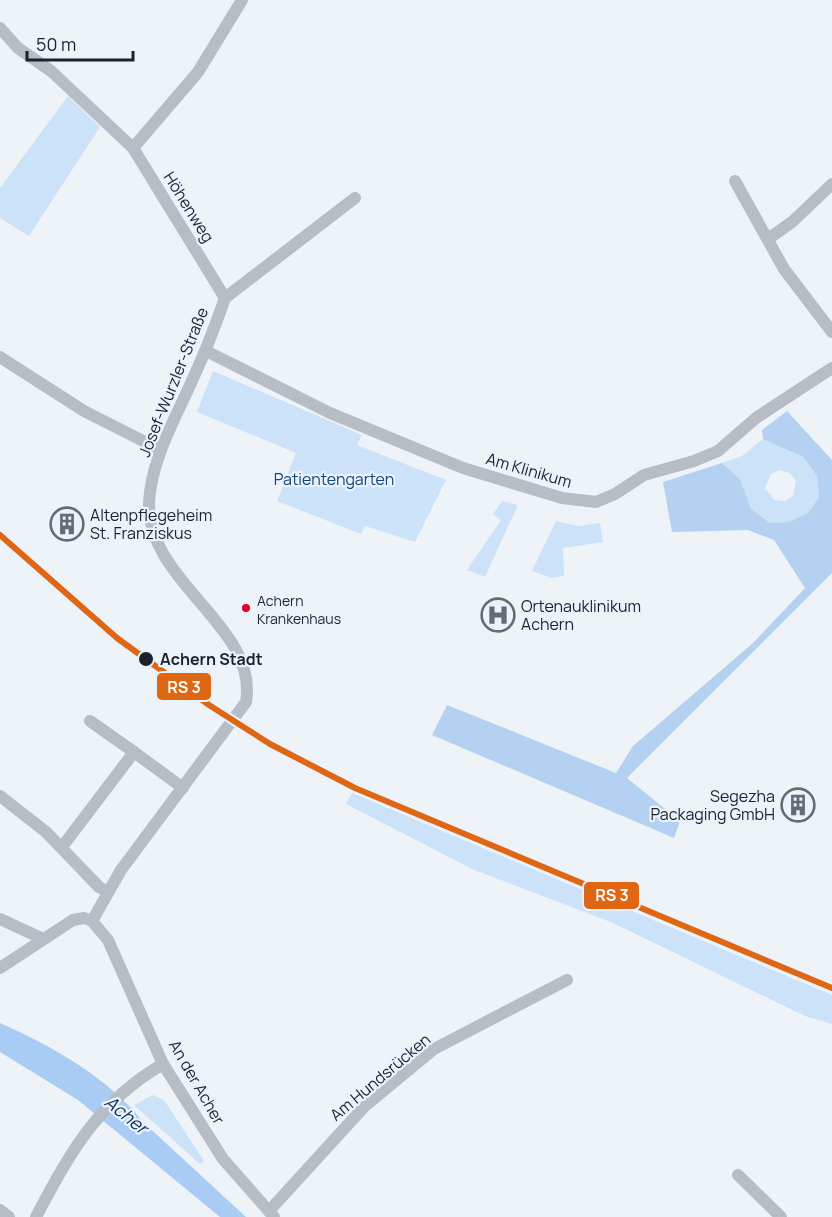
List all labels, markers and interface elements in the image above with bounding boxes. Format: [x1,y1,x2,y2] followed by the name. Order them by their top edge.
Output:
[27,24,134,62] scale bar
[36,32,76,56] text: 50 m
[159,168,219,246] street label: Höhenweg
[133,304,213,460] street label: Josef-Wurzler-Straße
[484,447,574,493] street label: Am Klinikum
[274,468,394,490] park label: Patientengarten
[90,504,212,544] place label: Altenpflegeheim St. Franziskus
[49,506,85,542] building icon: Altenpflegeheim St. Franziskus
[257,591,341,628] place label: Achern Krankenhaus
[521,595,641,635] place label: Ortenauklinikum Achern
[480,597,516,633] hospital icon: Ortenauklinikum Achern
[240,602,252,614] marker: Achern Krankenhaus
[160,648,263,670] place label: Achern Stadt
[137,650,155,668] marker: Achern Stadt
[156,672,212,701] line badge: RS 3
[167,676,201,698] text: RS 3
[650,785,775,825] place label: Segezha Packaging GmbH
[780,787,816,823] building icon: Segezha Packaging GmbH
[583,881,640,910] line badge: RS 3
[595,884,629,906] text: RS 3
[325,1028,435,1126] street label: Am Hundsrücken
[164,1036,230,1129] street label: An der Acher
[100,1089,155,1141] water label: Acher

